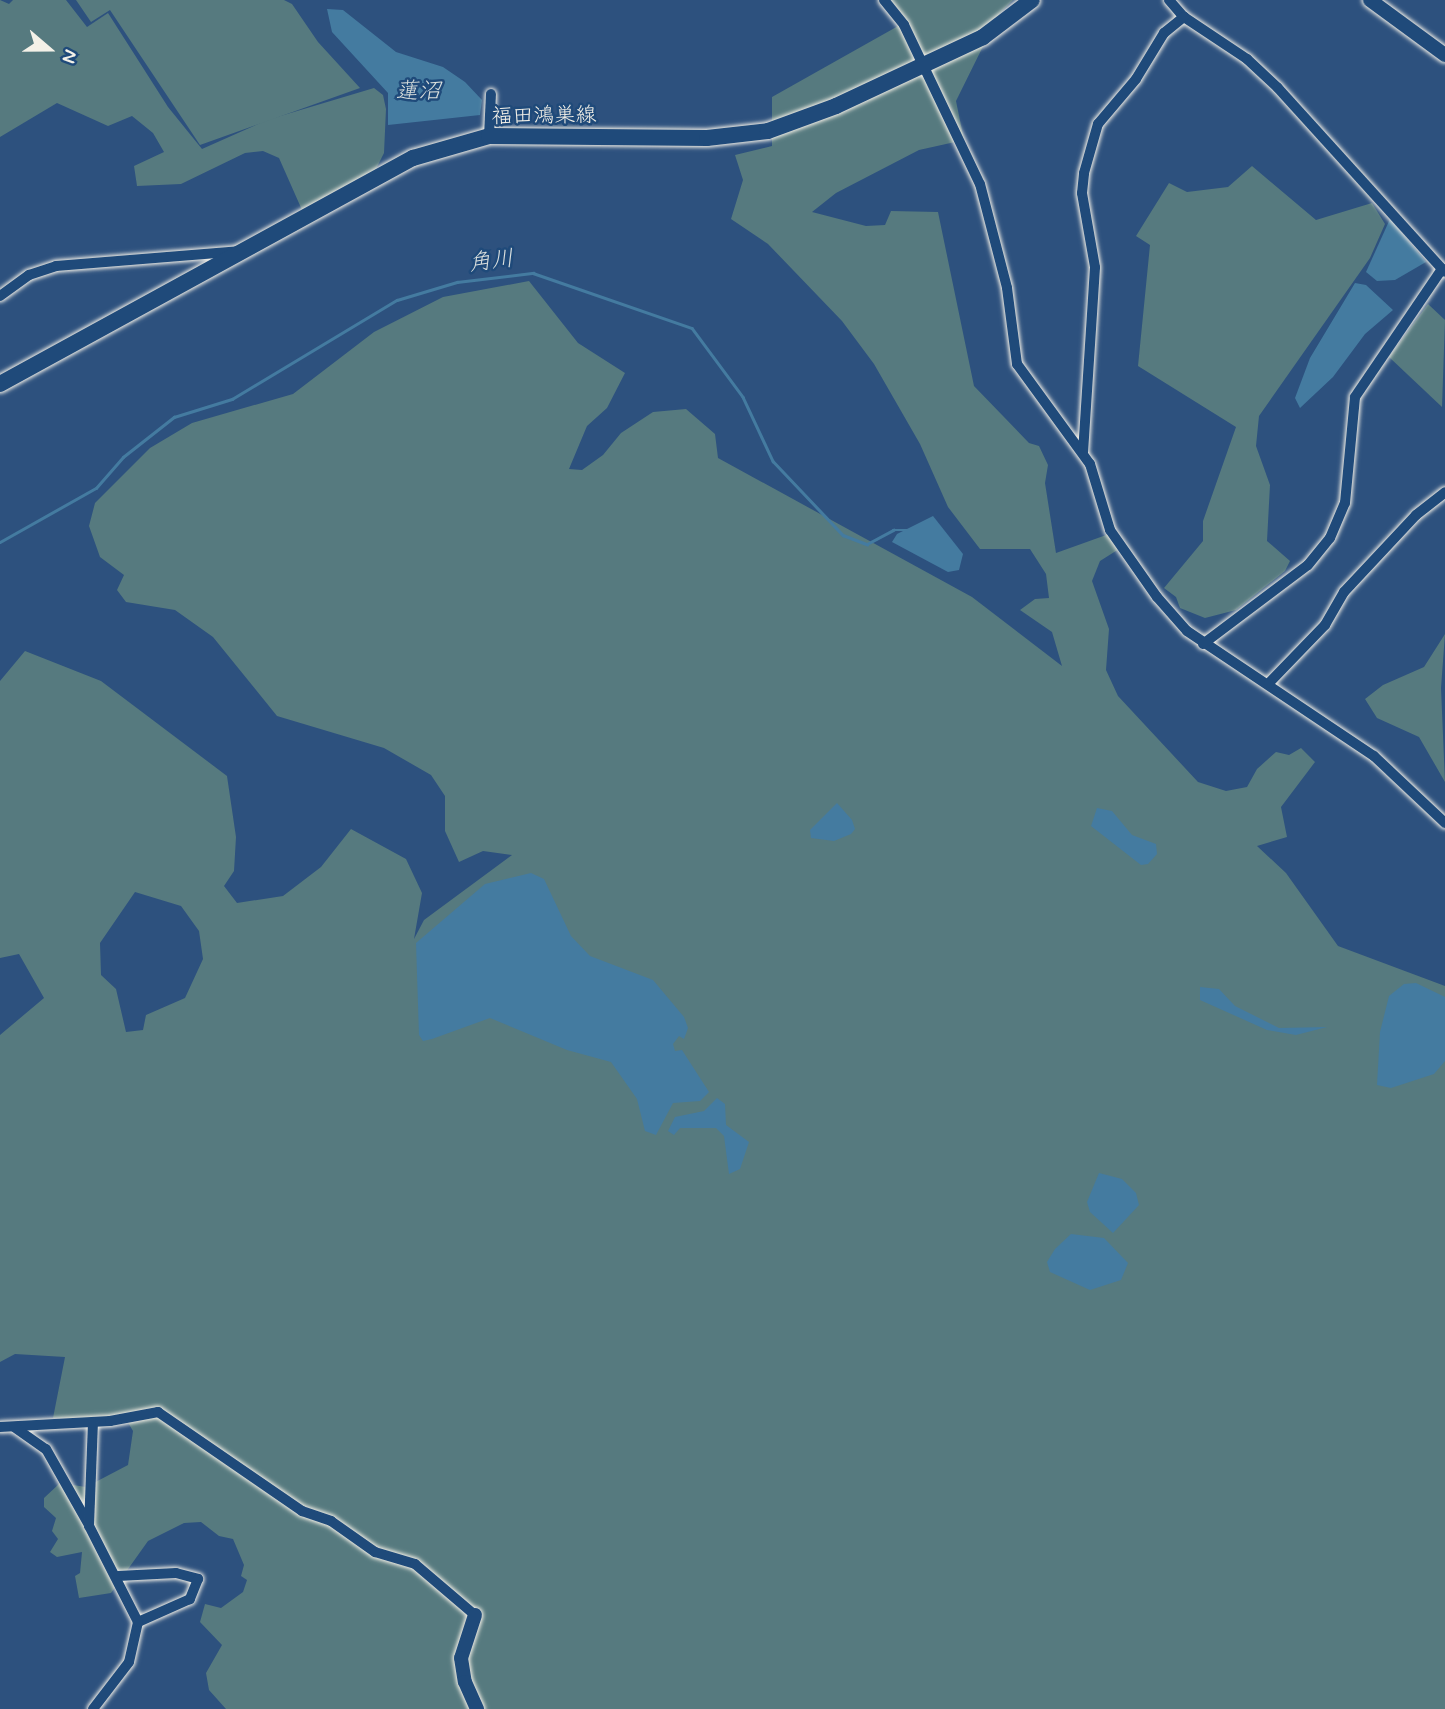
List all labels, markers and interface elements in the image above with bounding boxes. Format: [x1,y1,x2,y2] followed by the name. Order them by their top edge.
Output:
[14,14,84,84] north arrow
[55,46,83,67] text: N
[395,78,441,106] water label: 蓮沼
[491,102,597,130] street label: 福田鴻巣線
[466,245,516,279] water label: 角川

